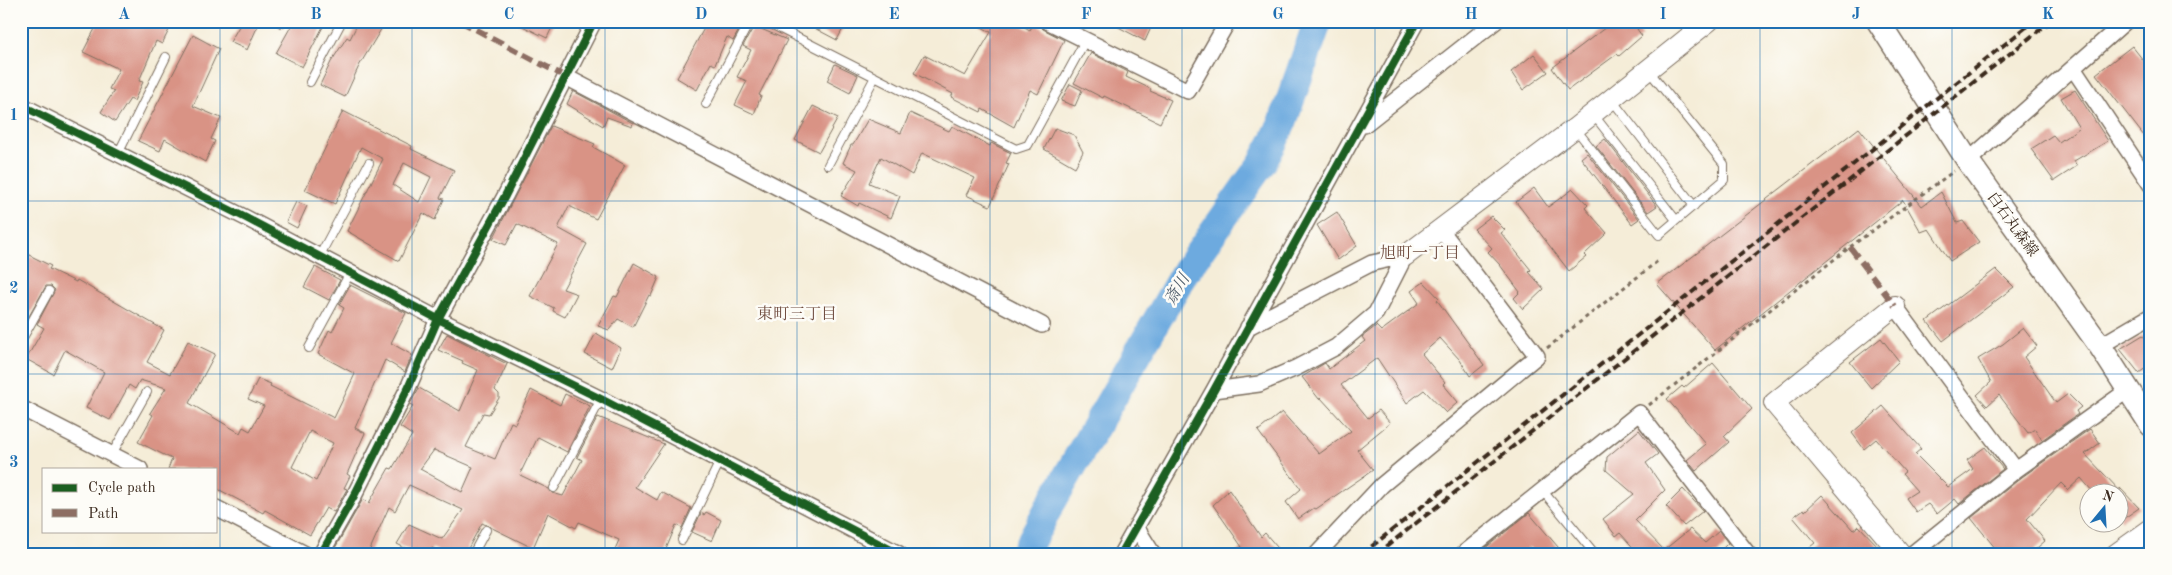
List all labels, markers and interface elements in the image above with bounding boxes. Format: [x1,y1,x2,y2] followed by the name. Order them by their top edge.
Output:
[118,7,130,23] text: A
[310,7,322,23] text: B
[504,7,514,23] text: C
[695,7,707,23] text: D
[888,7,900,23] text: E
[1081,7,1092,23] text: F
[1272,7,1284,23] text: G
[1464,7,1478,23] text: H
[1659,7,1667,23] text: I
[1852,7,1861,23] text: J
[2042,7,2054,23] text: K
[9,108,19,124] text: 1
[1984,189,2042,260] street label: 白石丸森線
[1380,244,1460,262] district label: 旭町一丁目
[1161,269,1194,308] water label: 斎川
[9,281,19,297] text: 2
[757,305,837,323] district label: 東町三丁目
[9,455,19,471] text: 3
[42,468,218,532] legend
[88,481,156,496] text: Cycle path
[2080,482,2130,532] north arrow
[2100,488,2115,505] text: N
[88,507,118,522] text: Path

